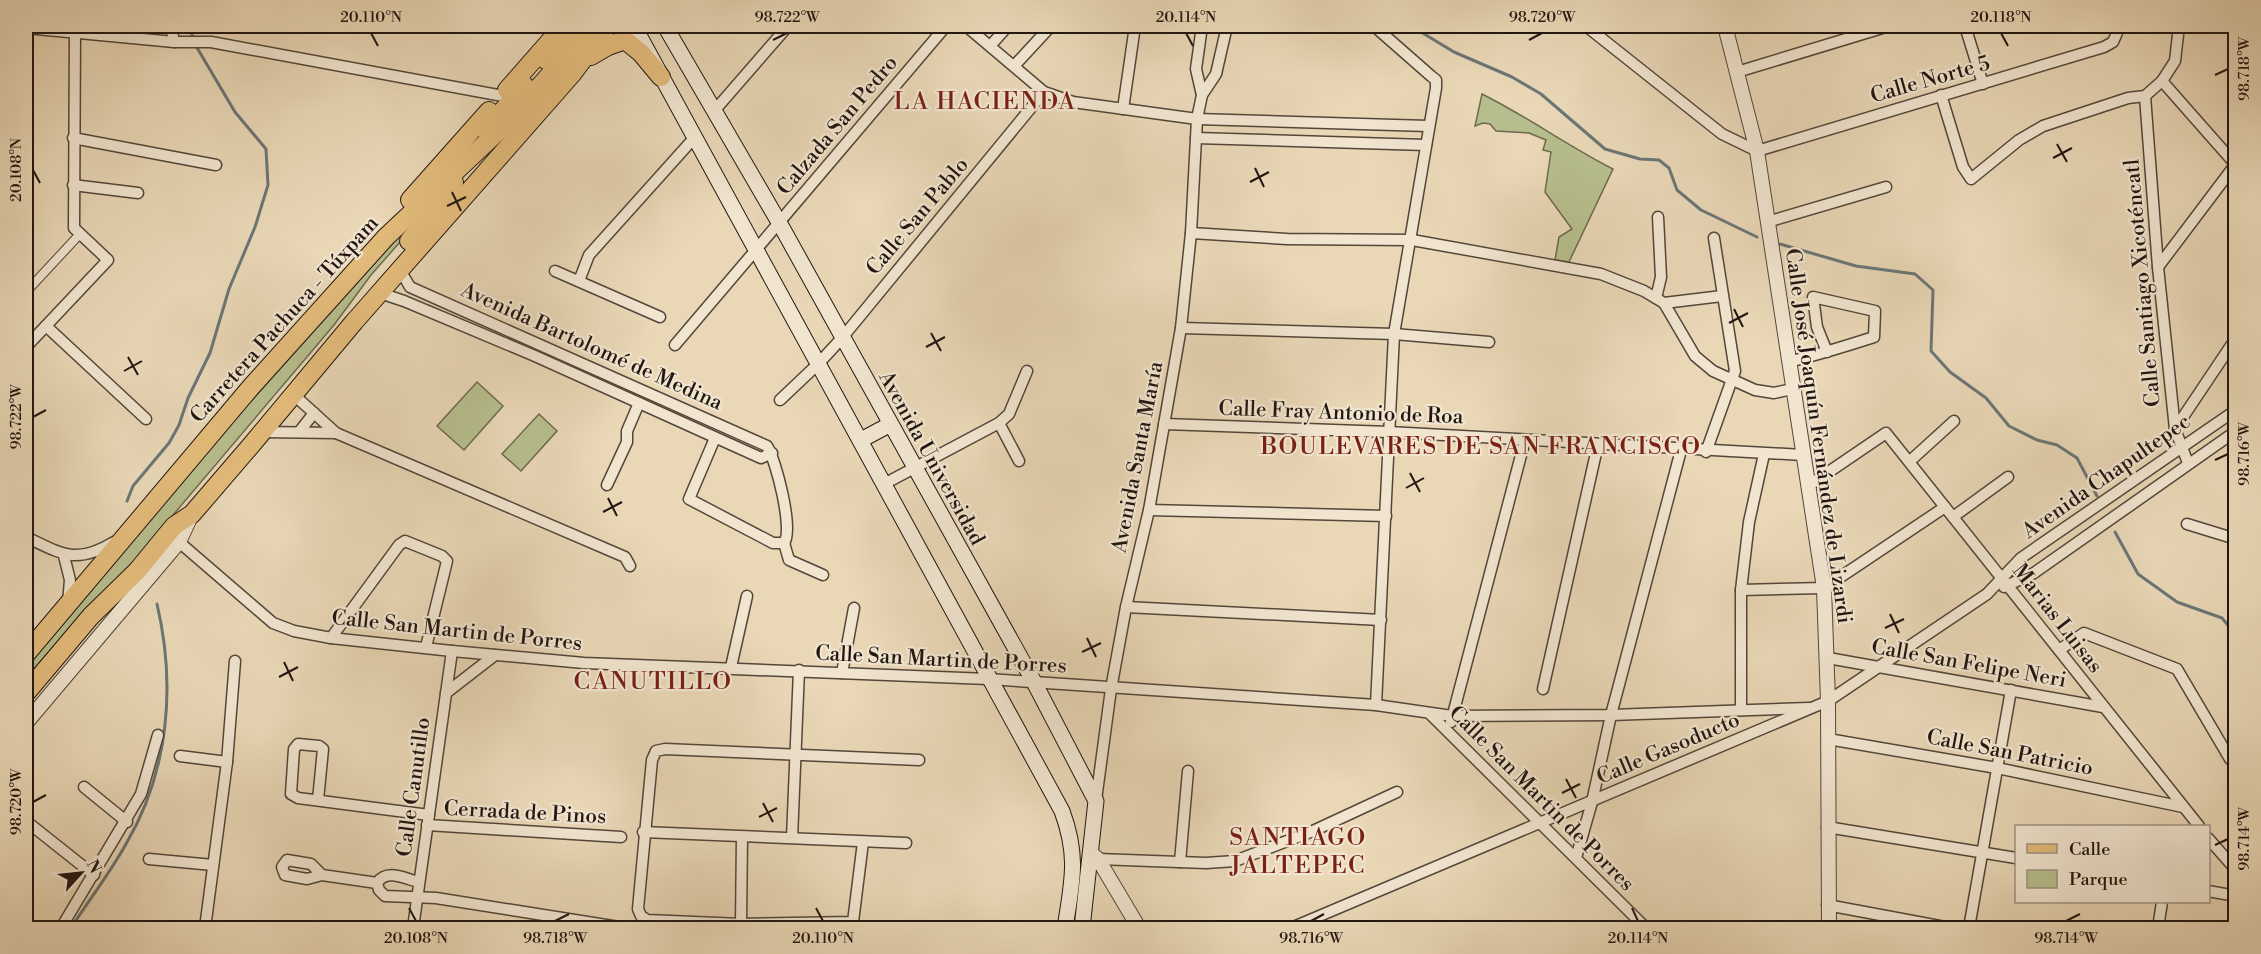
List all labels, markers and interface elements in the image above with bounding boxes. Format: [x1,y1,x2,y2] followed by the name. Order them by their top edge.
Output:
[340,8,402,27] text: 20.110°N
[754,8,820,27] text: 98.722°W
[1156,8,1216,27] text: 20.114°N
[1509,8,1576,27] text: 98.720°W
[1970,8,2032,27] text: 20.118°N
[2235,37,2254,101] text: 98.718°W
[772,50,904,201] street label: Calzada San Pedro
[1868,51,1993,109] street label: Calle Norte 5
[894,87,1077,117] district label: LA HACIENDA
[7,138,26,202] text: 20.108°N
[861,152,975,281] street label: Calle San Pablo
[2119,158,2167,408] street label: Calle Santiago Xicoténcatl
[185,211,385,429] street label: Carretera Pachuca - Túxpam
[1779,247,1857,625] street label: Calle José Joaquín Fernández de Lizardi
[456,277,727,417] street label: Avenida Bartolomé de Medina
[1106,359,1169,556] street label: Avenida Santa María
[872,366,990,550] street label: Avenida Universidad
[7,384,26,450] text: 98.722°W
[1218,396,1464,430] street label: Calle Fray Antonio de Roa
[2017,409,2196,545] street label: Avenida Chapultepec
[2235,422,2254,486] text: 98.716°W
[1259,432,1702,462] district label: BOULEVARES DE SAN FRANCISCO
[2006,559,2108,678] street label: Marias Luisas
[330,605,583,657] street label: Calle San Martin de Porres
[1869,634,2068,694] street label: Calle San Felipe Neri
[815,640,1067,680] street label: Calle San Martin de Porres
[573,667,733,697] district label: CANUTILLO
[1443,700,1640,897] street label: Calle San Martin de Porres
[1593,707,1744,791] street label: Calle Gasoducto
[391,716,437,859] street label: Calle Canutillo
[1924,724,2095,782] street label: Calle San Patricio
[7,768,26,835] text: 98.720°W
[443,796,607,830] street label: Cerrada de Pinos
[2235,807,2254,871] text: 98.714°W
[1229,823,1367,881] district label: SANTIAGO JALTEPEC
[2015,825,2210,903] legend
[2069,838,2110,861] text: Calle
[51,843,111,903] north arrow
[82,856,105,877] text: N
[2069,868,2128,891] text: Parque
[384,929,448,948] text: 20.108°N
[523,929,587,948] text: 98.718°W
[792,929,854,948] text: 20.110°N
[1279,929,1343,948] text: 98.716°W
[1608,929,1668,948] text: 20.114°N
[2034,929,2098,948] text: 98.714°W

